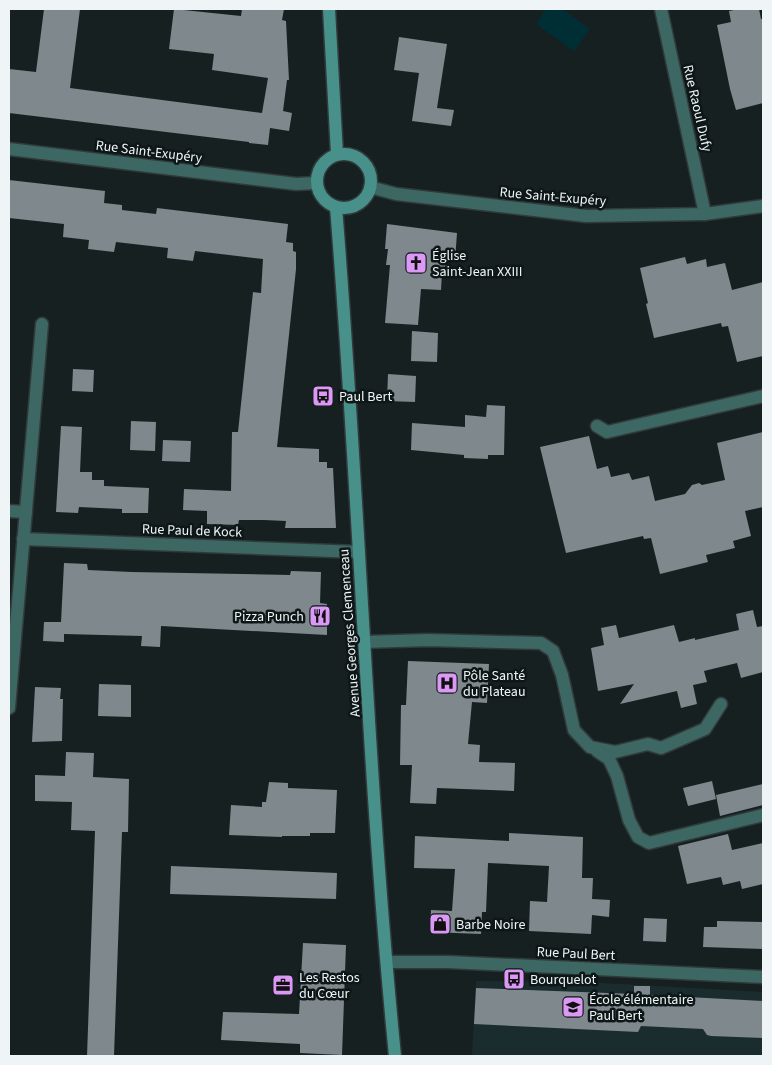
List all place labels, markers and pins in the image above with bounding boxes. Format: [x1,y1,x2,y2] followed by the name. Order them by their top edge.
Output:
[432,246,522,282] place label: Église Saint-Jean XXIII
[404,251,428,275] church icon: Église Saint-Jean XXIII
[311,384,335,408] bus stop icon: Paul Bert
[339,387,392,407] place label: Paul Bert
[308,604,332,628] restaurant icon: Pizza Punch
[234,607,304,627] place label: Pizza Punch
[463,666,526,702] place label: Pôle Santé du Plateau
[435,671,459,695] hospital icon: Pôle Santé du Plateau
[428,912,452,936] shop icon: Barbe Noire
[456,915,525,935] place label: Barbe Noire
[502,967,526,991] bus stop icon: Bourquelot
[299,968,360,1004] place label: Les Restos du Cœur
[530,970,596,990] place label: Bourquelot
[271,973,295,997] office icon: Les Restos du Cœur
[589,990,694,1026] place label: École élémentaire Paul Bert
[561,995,585,1019] school or university icon: École élémentaire Paul Bert

